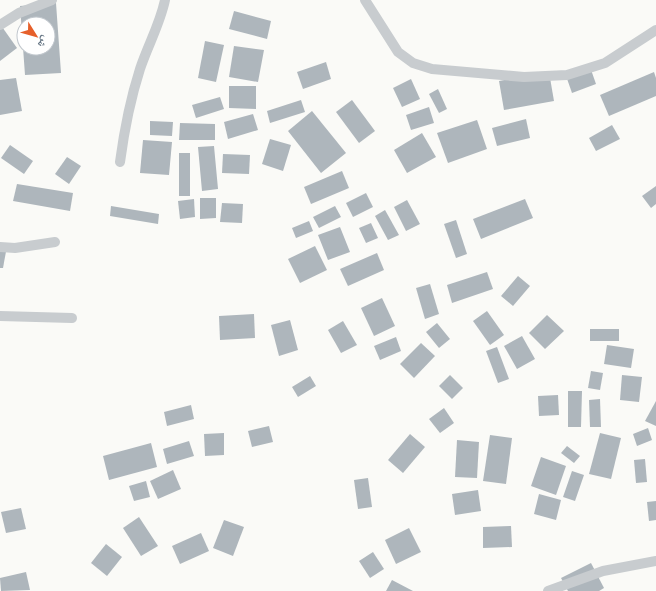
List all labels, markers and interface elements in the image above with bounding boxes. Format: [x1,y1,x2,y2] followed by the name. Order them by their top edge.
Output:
[16,16,56,56] north arrow
[34,33,54,52] text: ش

